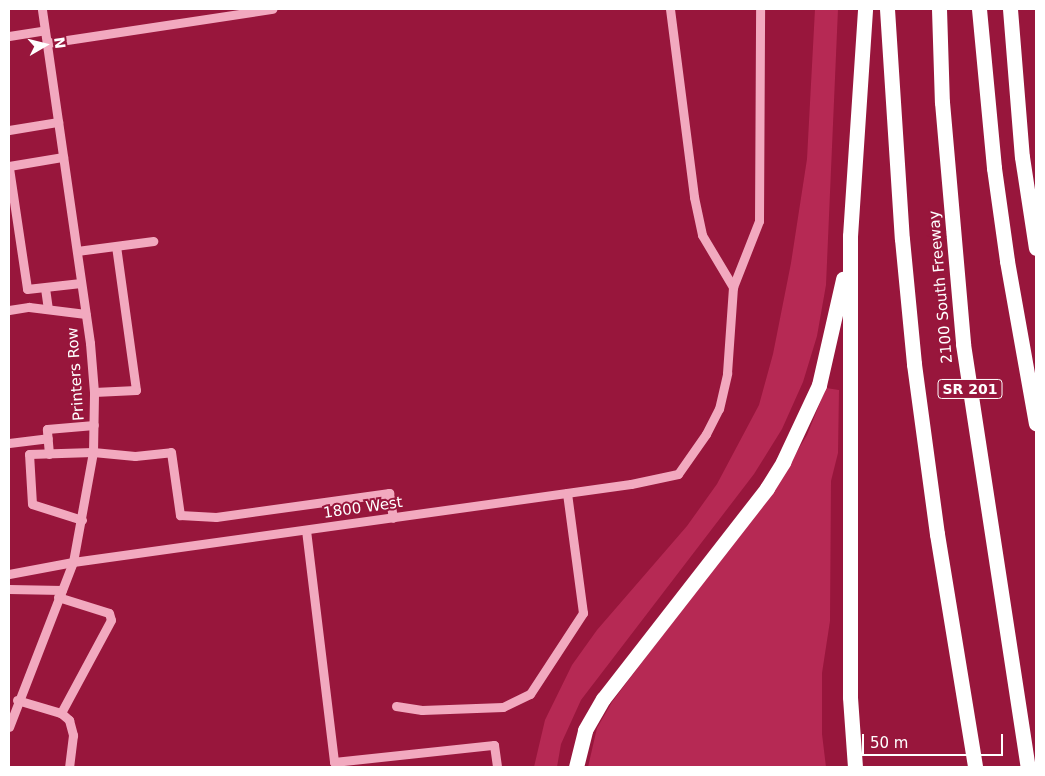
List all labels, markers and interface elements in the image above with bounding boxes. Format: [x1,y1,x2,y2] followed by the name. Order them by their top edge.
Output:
[20,20,70,70] north arrow
[51,36,69,50] text: N
[925,210,957,364] street label: 2100 South Freeway
[64,327,88,421] street label: Printers Row
[938,378,1002,400] road number: SR 201
[322,494,404,522] street label: 1800 West
[865,724,1006,756] scale bar
[870,734,908,752] text: 50 m

